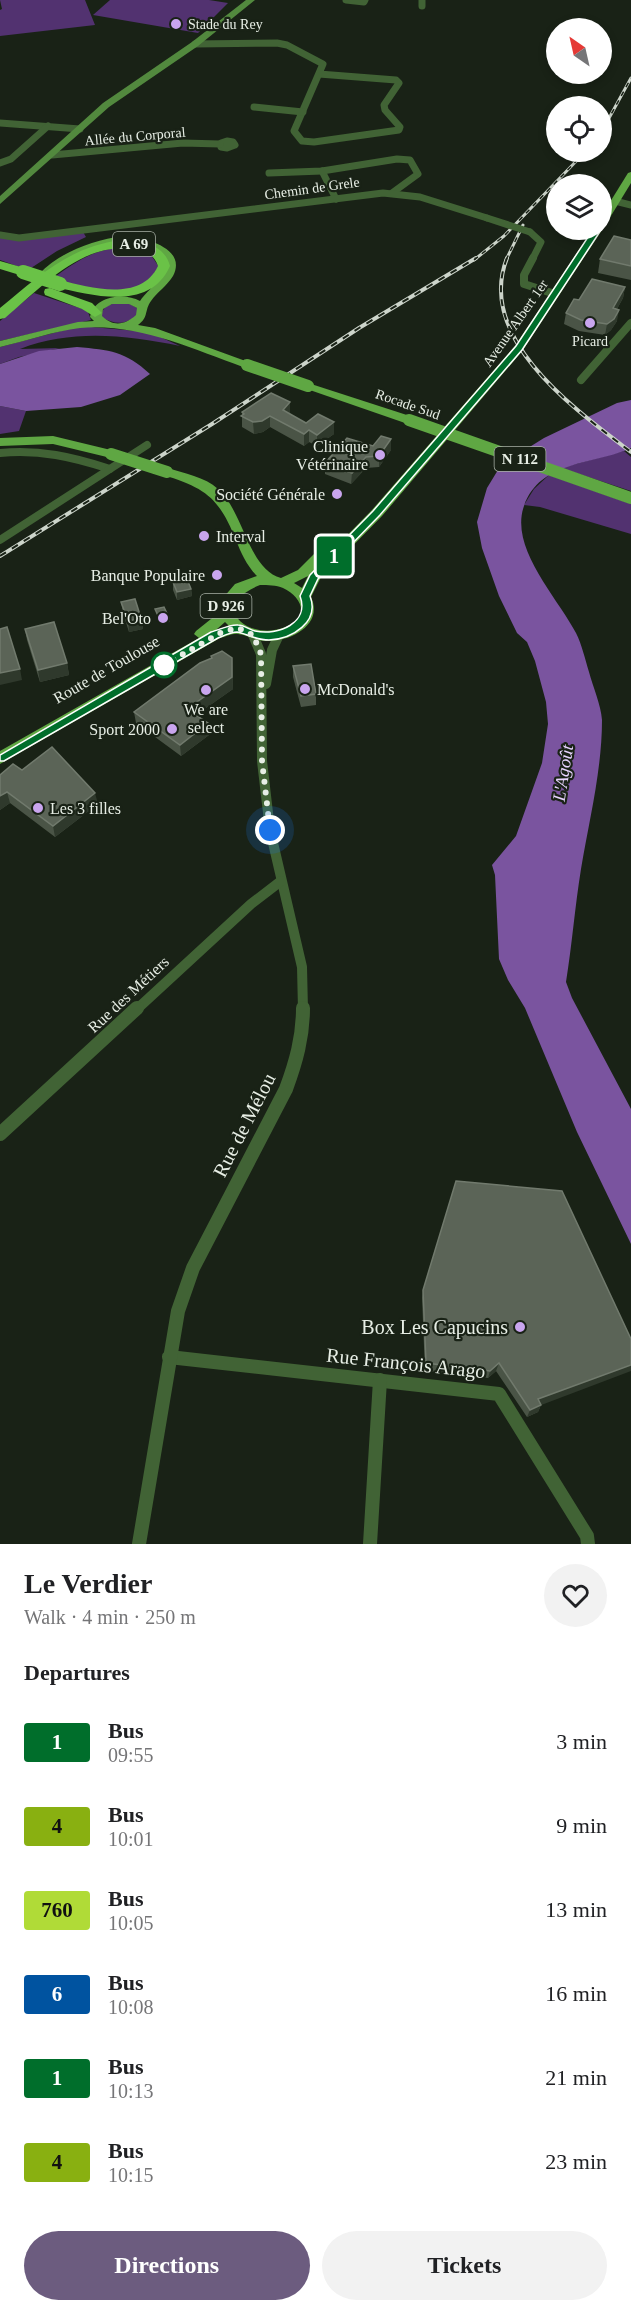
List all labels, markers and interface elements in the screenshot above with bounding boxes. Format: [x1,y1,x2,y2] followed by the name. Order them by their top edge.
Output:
[169,17,183,31] marker: Stade du Rey
[188,17,263,32] place label: Stade du Rey
[546,18,612,84] north arrow
[546,18,612,240] map controls
[546,96,612,162] button: locate
[84,125,186,148] street label: Allée du Corporal
[264,174,360,203] street label: Chemin de Grele
[546,174,612,240] button: layers
[113,232,155,256] road number: A 69
[480,277,551,370] street label: Avenue Albert 1er
[583,316,597,330] marker: Picard
[572,334,608,349] place label: Picard
[374,386,442,423] street label: Rocade Sud
[296,438,368,473] place label: Clinique Vétérinaire
[494,447,546,471] road number: N 112
[373,448,387,462] marker: Clinique Vétérinaire
[216,486,325,503] place label: Société Générale
[330,487,344,501] marker: Société Générale
[216,528,266,545] place label: Interval
[197,529,211,543] marker: Interval
[314,536,354,576] line badge: 1
[329,544,339,568] text: 1
[91,567,205,585] place label: Banque Populaire
[210,568,224,582] marker: Banque Populaire
[200,594,252,618] road number: D 926
[102,610,151,627] place label: Bel'Oto
[156,611,170,625] marker: Bel'Oto
[50,632,162,707] street label: Route de Toulouse
[151,652,177,678] unlabelled marker
[317,681,395,698] place label: McDonald's
[298,682,312,696] marker: McDonald's
[199,683,213,697] marker: We are select
[184,701,228,736] place label: We are select
[89,721,160,739] place label: Sport 2000
[165,722,179,736] marker: Sport 2000
[549,742,577,804] water label: L'Agoût
[50,800,121,817] place label: Les 3 filles
[31,801,45,815] marker: Les 3 filles
[255,815,285,845] your location
[85,953,172,1036] street label: Rue des Métiers
[208,1070,280,1180] street label: Rue de Mélou
[361,1316,508,1339] place label: Box Les Capucins
[513,1320,527,1334] marker: Box Les Capucins
[325,1344,487,1383] street label: Rue François Arago
[544,1564,607,1627] button: heart
[24,1568,152,1599] text: Le Verdier
[24,1606,196,1628] text: Walk · 4 min · 250 m
[24,1660,130,1685] text: Departures
[108,1718,143,1743] text: Bus
[556,1729,607,1754] text: 3 min
[52,1730,62,1754] text: 1
[108,1744,154,1766] text: 09:55
[108,1802,143,1827] text: Bus
[556,1813,607,1838] text: 9 min
[52,1814,62,1838] text: 4
[108,1828,154,1850] text: 10:01
[108,1886,143,1911] text: Bus
[545,1897,607,1922] text: 13 min
[41,1898,73,1922] text: 760
[108,1912,154,1934] text: 10:05
[108,1970,143,1995] text: Bus
[545,1981,607,2006] text: 16 min
[52,1982,62,2006] text: 6
[108,1996,154,2018] text: 10:08
[108,2054,143,2079] text: Bus
[545,2065,607,2090] text: 21 min
[52,2066,62,2090] text: 1
[108,2080,154,2102] text: 10:13
[108,2138,143,2163] text: Bus
[545,2149,607,2174] text: 23 min
[52,2150,62,2174] text: 4
[108,2164,154,2186] text: 10:15
[24,2231,310,2300] button: Directions
[322,2231,607,2300] button: Tickets

